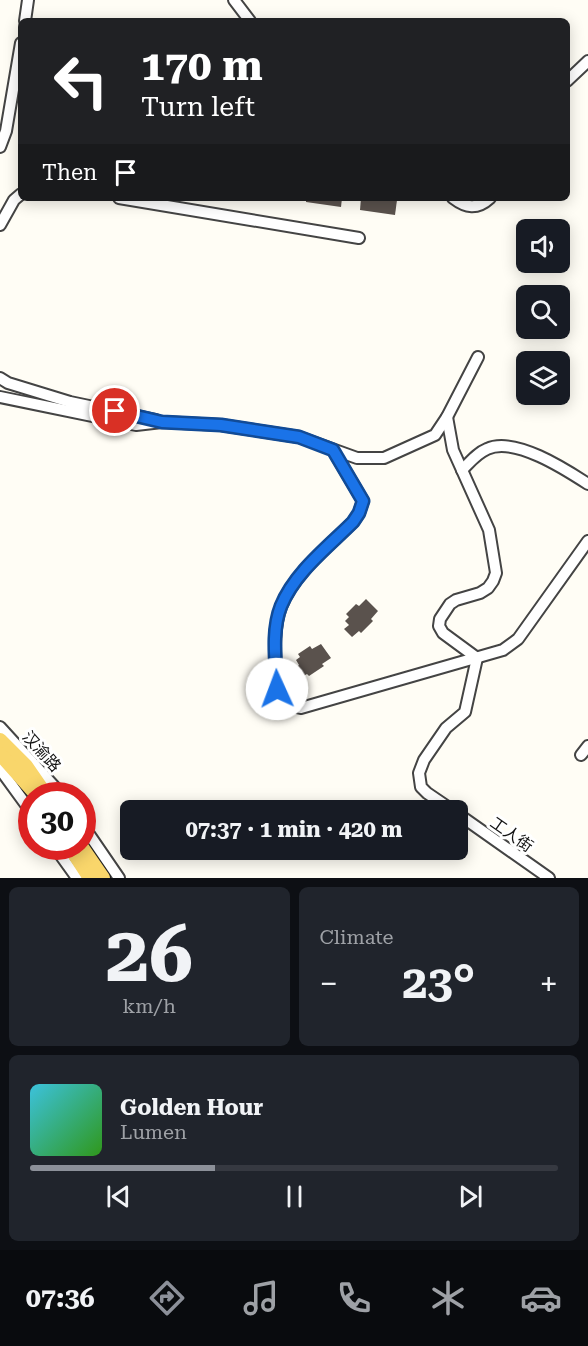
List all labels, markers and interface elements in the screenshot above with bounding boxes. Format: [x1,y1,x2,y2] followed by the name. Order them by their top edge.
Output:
[141,41,263,90] text: 170 m
[42,42,120,120] icon: left
[141,91,255,123] text: Turn left
[109,156,142,189] icon: arrive
[42,160,97,185] text: Then
[516,219,570,405] map controls
[516,219,570,273] button: sound
[516,285,570,339] button: search
[516,351,570,405] button: layers
[89,385,140,436] pin
[98,394,131,427] icon: arrive
[245,657,309,721] position arrow
[19,727,65,776] street label: 汉渝路
[18,782,96,860] speed limit sign: 30
[487,813,537,856] street label: 工人街
[185,817,403,842] text: 07:37 · 1 min · 420 m
[106,909,193,1000] text: 26
[320,925,394,949] text: Climate
[402,956,475,1009] text: 23°
[320,964,338,1003] text: −
[540,964,558,1003] text: +
[122,994,176,1018] text: km/h
[120,1095,263,1120] text: Golden Hour
[120,1120,187,1144] text: Lumen
[102,1180,135,1213] icon: previous
[278,1180,311,1213] icon: pause
[454,1180,487,1213] icon: next
[146,1277,188,1319] icon: directions
[240,1277,282,1319] icon: music
[333,1277,375,1319] icon: phone
[427,1277,469,1319] icon: climate
[520,1277,562,1319] icon: car
[26,1282,95,1314] text: 07:36

